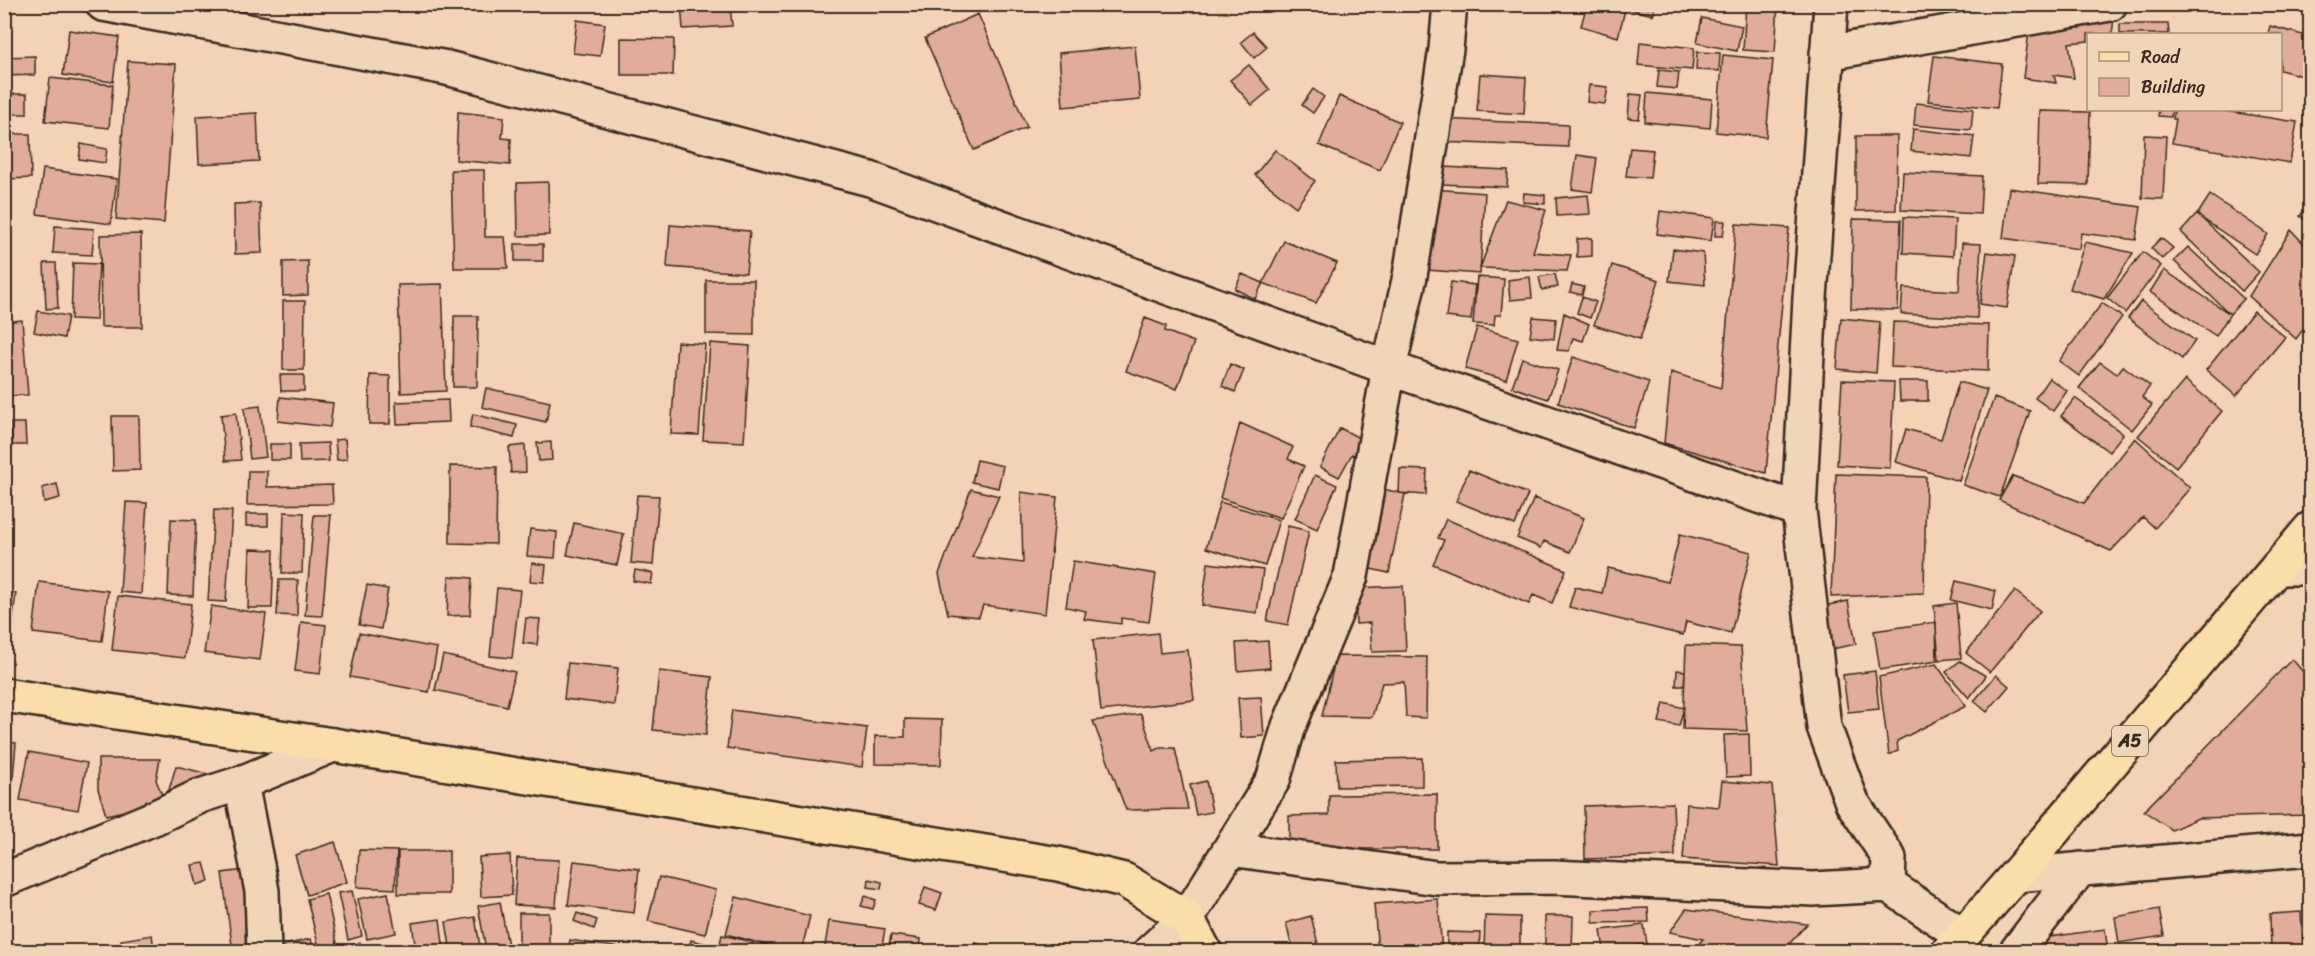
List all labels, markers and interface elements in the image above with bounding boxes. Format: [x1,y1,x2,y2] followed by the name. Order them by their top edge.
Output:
[2087,33,2282,111] legend
[2141,41,2181,73] text: Road
[2141,71,2205,103] text: Building
[2112,726,2148,756] road number: A5

